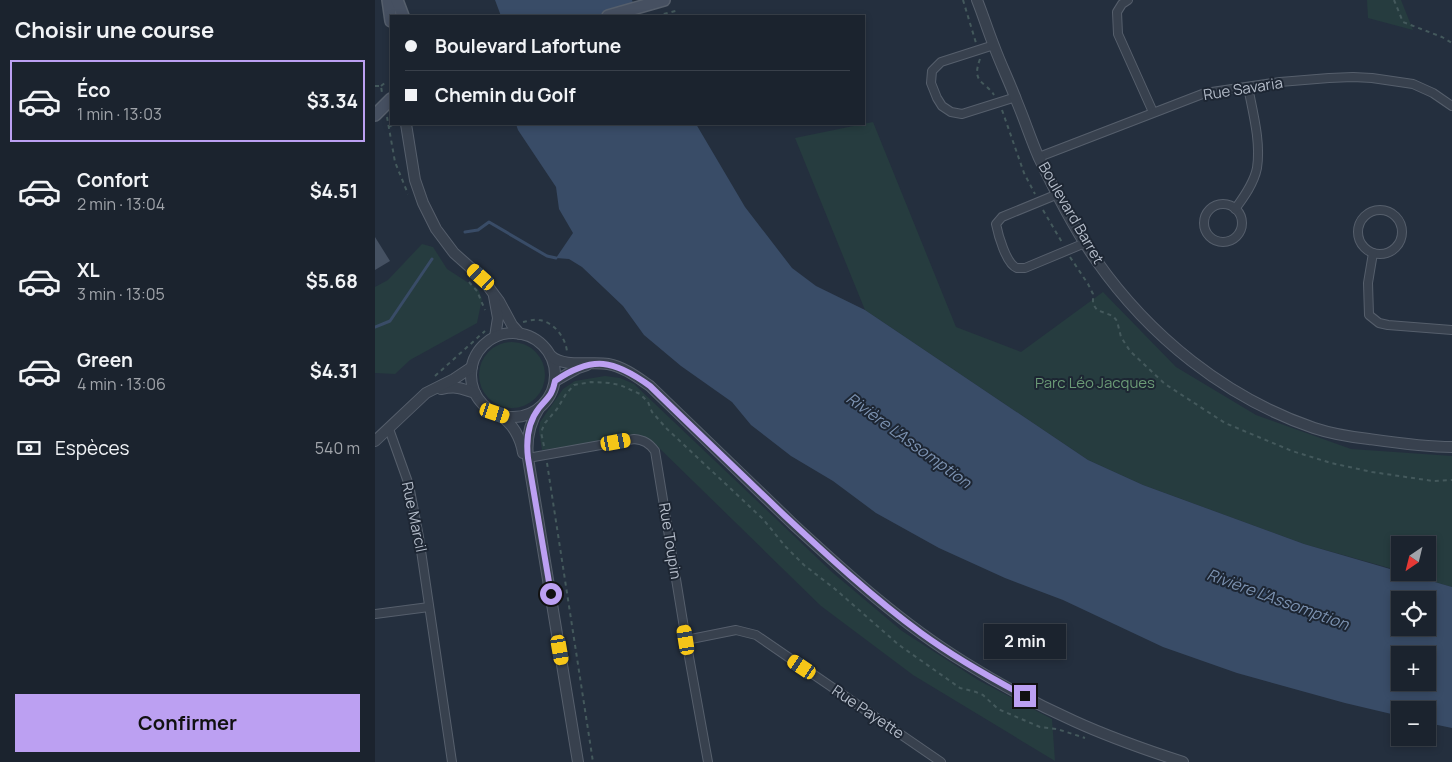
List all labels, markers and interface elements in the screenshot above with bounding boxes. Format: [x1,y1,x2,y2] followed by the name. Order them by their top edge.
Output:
[15,15,214,45] text: Choisir une course
[435,33,621,59] text: Boulevard Lafortune
[1202,72,1284,105] street label: Rue Savaria
[77,77,111,103] text: Éco
[17,79,62,124] icon: car
[435,82,576,108] text: Chemin du Golf
[307,88,358,114] text: $3.34
[77,103,162,125] text: 1 min · 13:03
[1034,158,1109,268] street label: Boulevard Barret
[77,167,149,193] text: Confort
[17,169,62,214] icon: car
[310,178,358,204] text: $4.51
[77,193,165,215] text: 2 min · 13:04
[77,257,100,283] text: XL
[17,259,62,304] icon: car
[464,261,497,293] car
[306,268,358,294] text: $5.68
[77,283,165,305] text: 3 min · 13:05
[77,347,133,373] text: Green
[17,349,62,394] icon: car
[310,358,358,384] text: $4.31
[1035,372,1155,393] park label: Parc Léo Jacques
[77,373,166,395] text: 4 min · 13:06
[842,387,976,493] water label: Rivière L'Assomption
[478,401,511,425] car
[599,432,632,452] car
[15,434,43,462] icon: cash
[55,435,129,461] text: Espèces
[315,437,360,459] text: 540 m
[397,480,432,554] street label: Rue Marcil
[654,501,687,581] street label: Rue Toupin
[1391,536,1436,581] north arrow
[1391,536,1436,746] map controls
[1204,563,1352,635] water label: Rivière L'Assomption
[540,583,562,605] route start
[1391,591,1436,636] button: locate
[676,624,695,656] car
[984,624,1066,658] callout: 2 min
[1004,630,1046,652] text: 2 min
[550,634,569,666] car
[1391,646,1436,691] button: +
[785,652,818,682] car
[828,680,909,744] street label: Rue Payette
[1014,685,1036,707] route end
[15,694,360,752] button: Confirmer
[1391,701,1436,746] button: −

